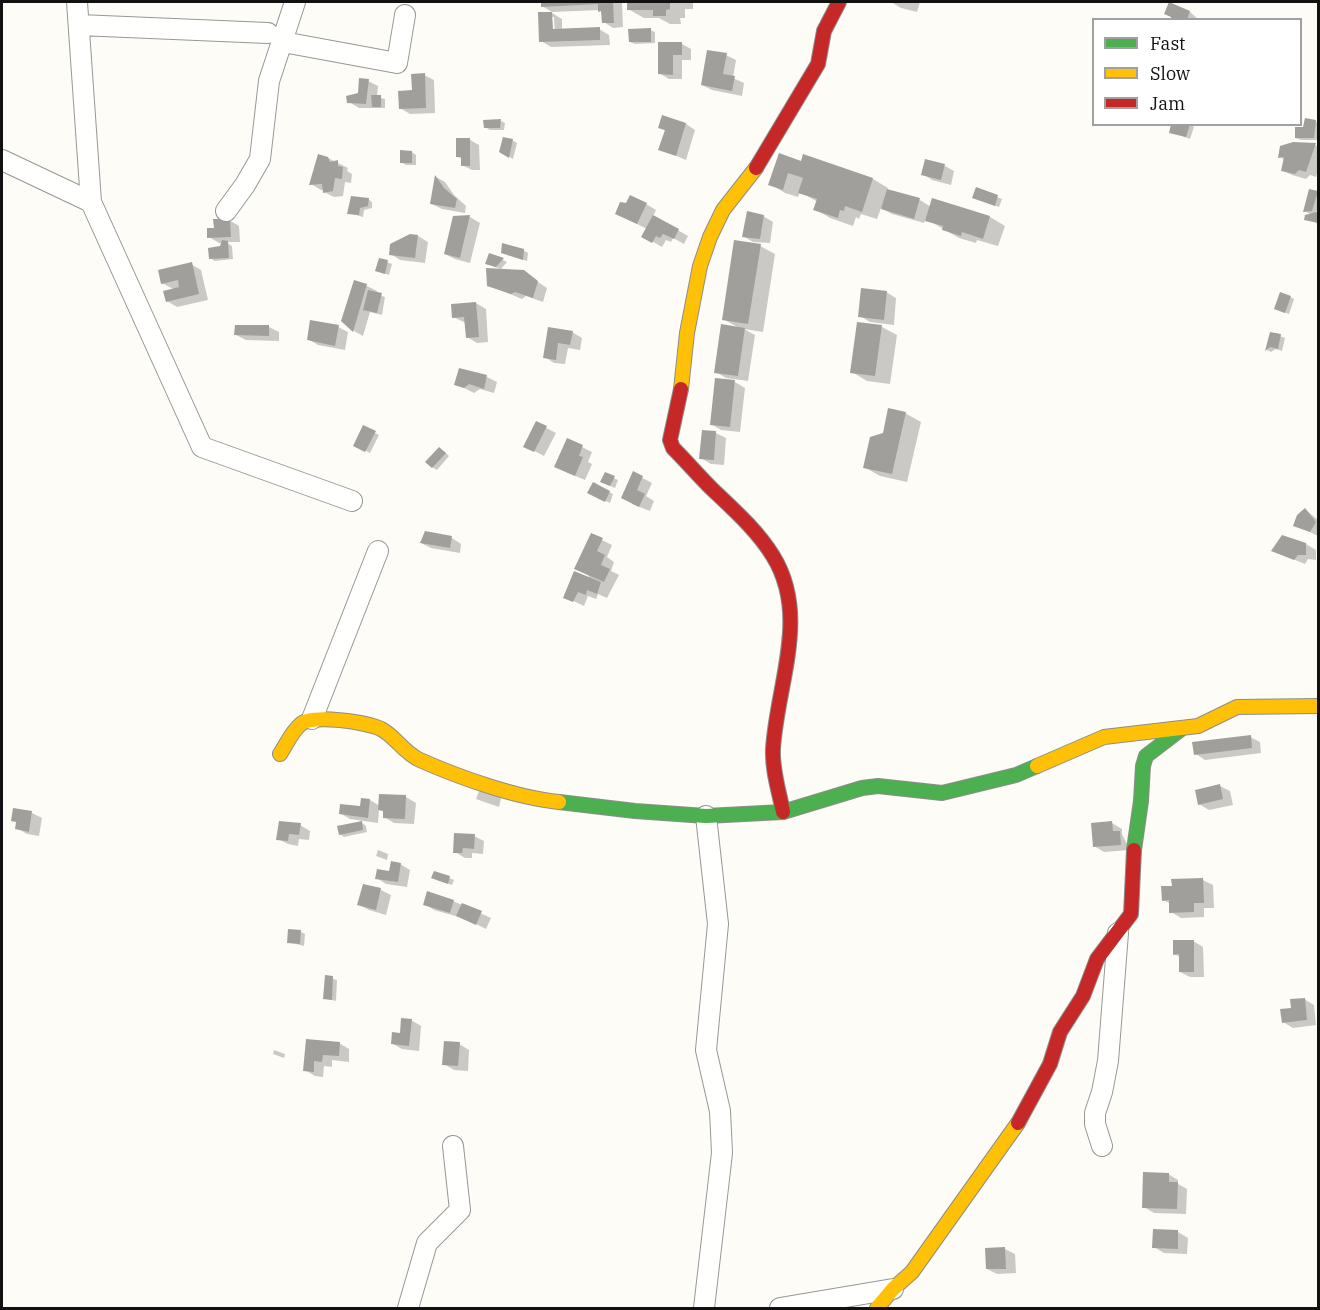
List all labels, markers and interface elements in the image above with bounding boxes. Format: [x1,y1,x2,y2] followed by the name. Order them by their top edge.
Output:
[1092,18,1302,126] legend
[1150,32,1185,55] text: Fast
[1150,62,1190,85] text: Slow
[1150,92,1185,115] text: Jam

